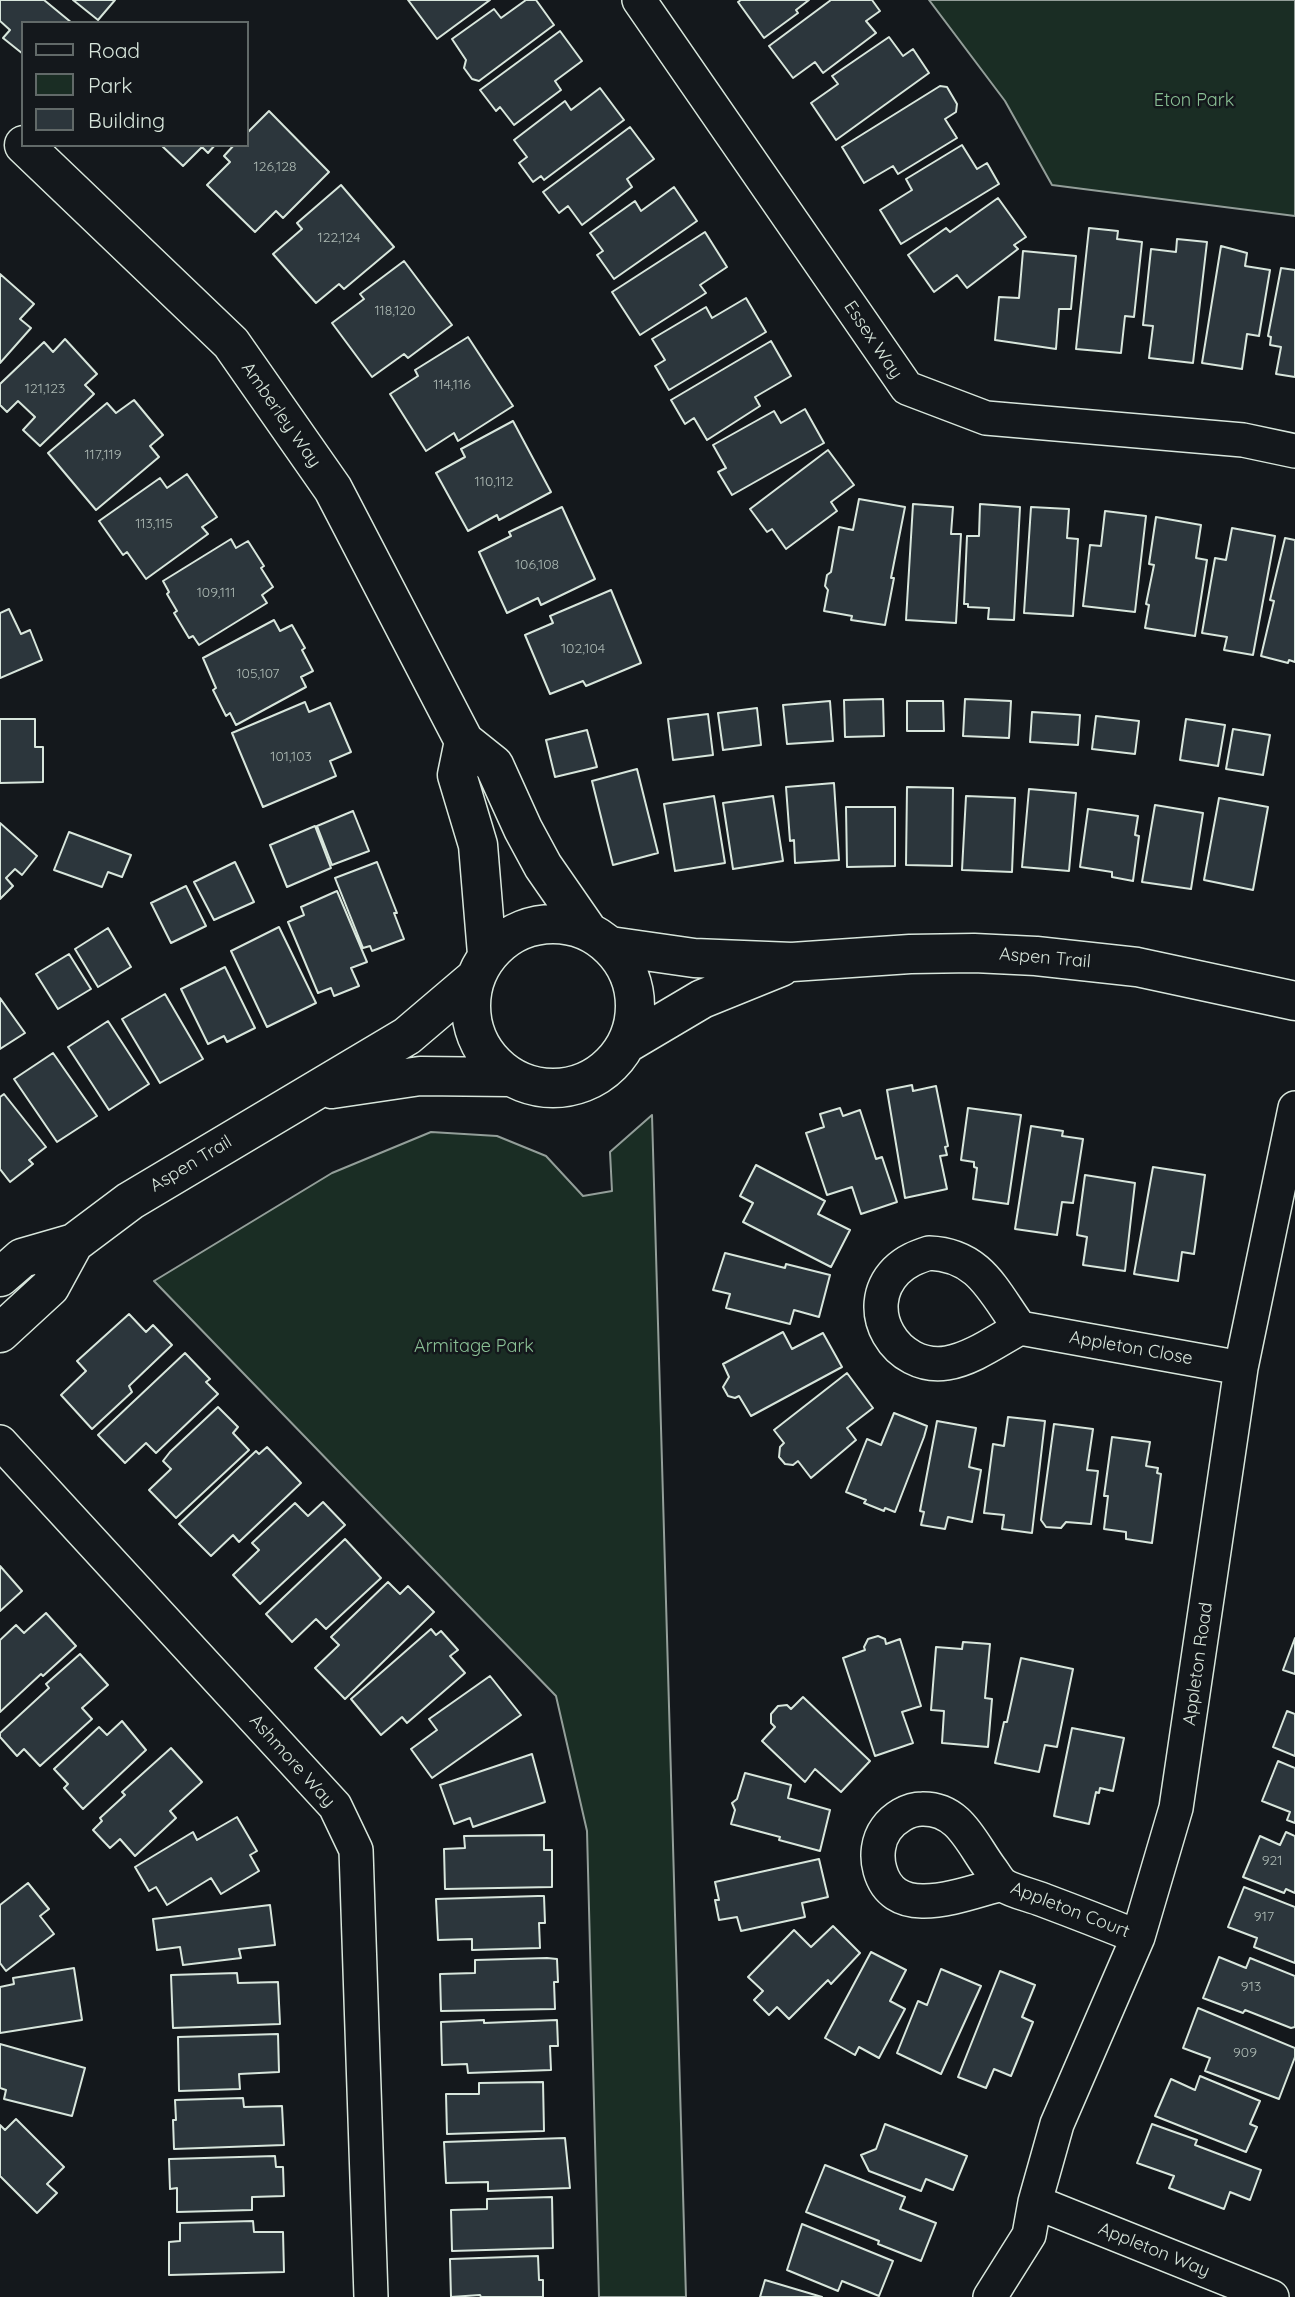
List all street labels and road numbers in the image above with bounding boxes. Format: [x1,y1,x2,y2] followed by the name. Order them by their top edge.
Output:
[839,297,907,383] street label: Essex Way
[237,358,325,472] street label: Amberley Way
[998,943,1092,973] street label: Aspen Trail
[146,1131,236,1197] street label: Aspen Trail
[1068,1327,1194,1369] street label: Appleton Close
[1179,1601,1217,1727] street label: Appleton Road
[245,1710,339,1812] street label: Ashmore Way
[1007,1877,1133,1943] street label: Appleton Court
[1095,2218,1213,2282] street label: Appleton Way

